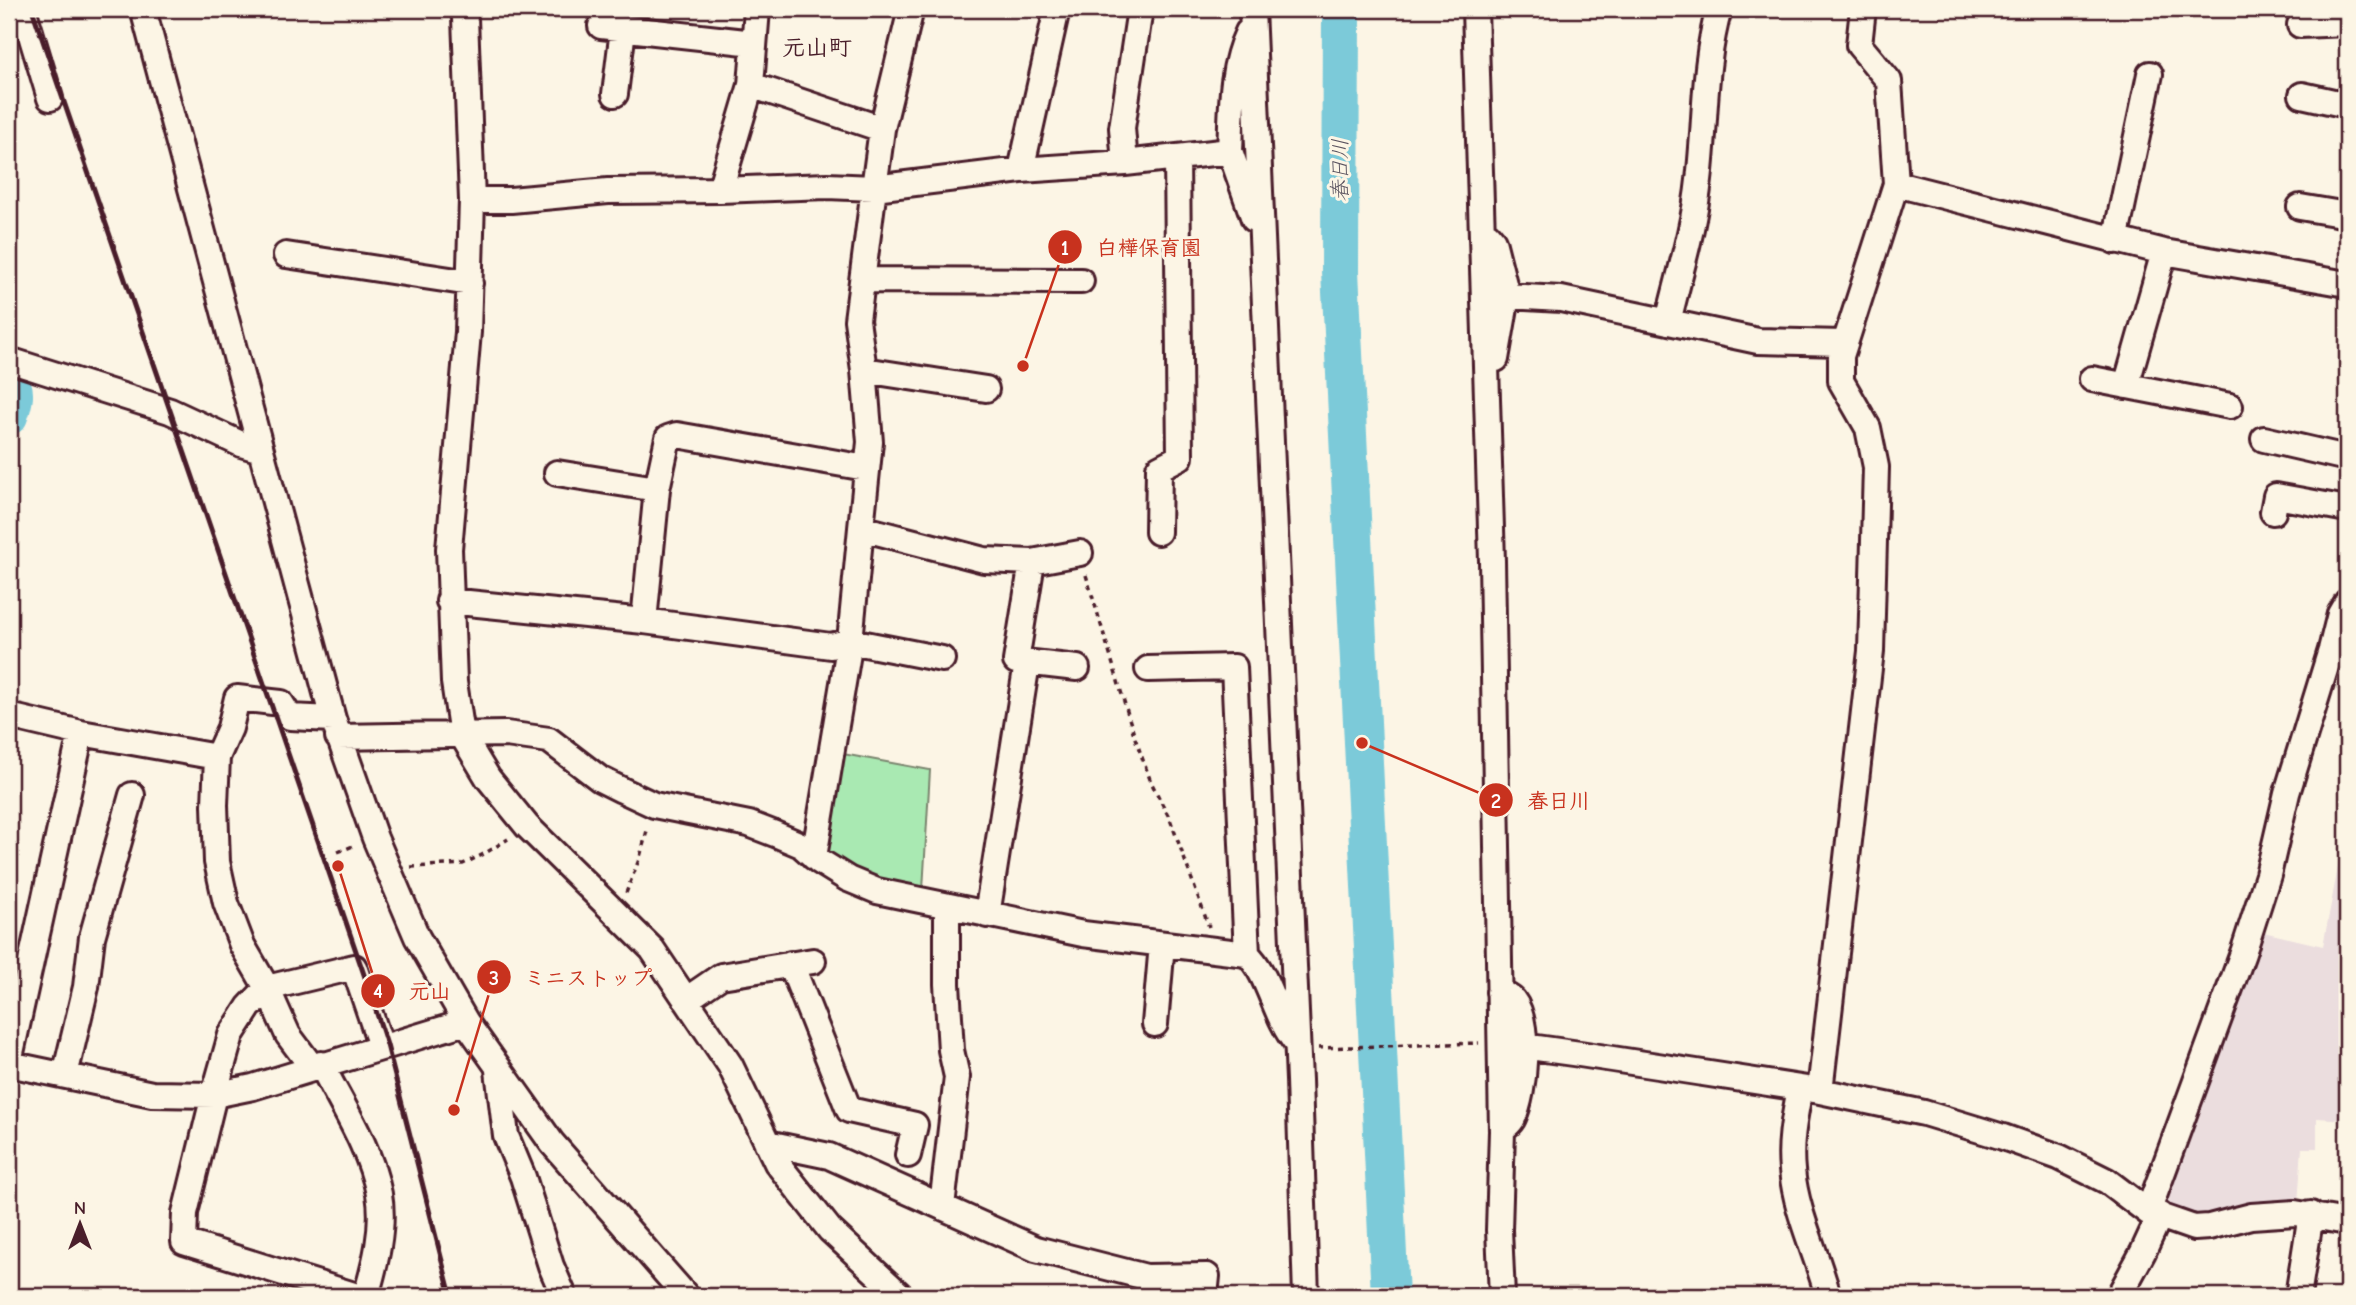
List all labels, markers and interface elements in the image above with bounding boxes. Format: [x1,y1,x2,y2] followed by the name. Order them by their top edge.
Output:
[783,34,852,61] district label: 元山町
[1328,139,1352,202] water label: 春日川
[1048,226,1216,268] callout: 白樺保育園
[1061,236,1069,260] text: 1
[1097,236,1202,260] text: 白樺保育園
[1478,779,1604,821] callout: 春日川
[1491,789,1501,813] text: 2
[1528,789,1591,813] text: 春日川
[476,956,665,998] callout: ミニストップ
[489,966,499,990] text: 3
[524,966,652,990] text: ミニストップ
[360,970,465,1012] callout: 元山
[373,979,383,1003] text: 4
[409,979,451,1003] text: 元山
[46,1190,116,1260] north arrow
[74,1197,86,1219] text: N

